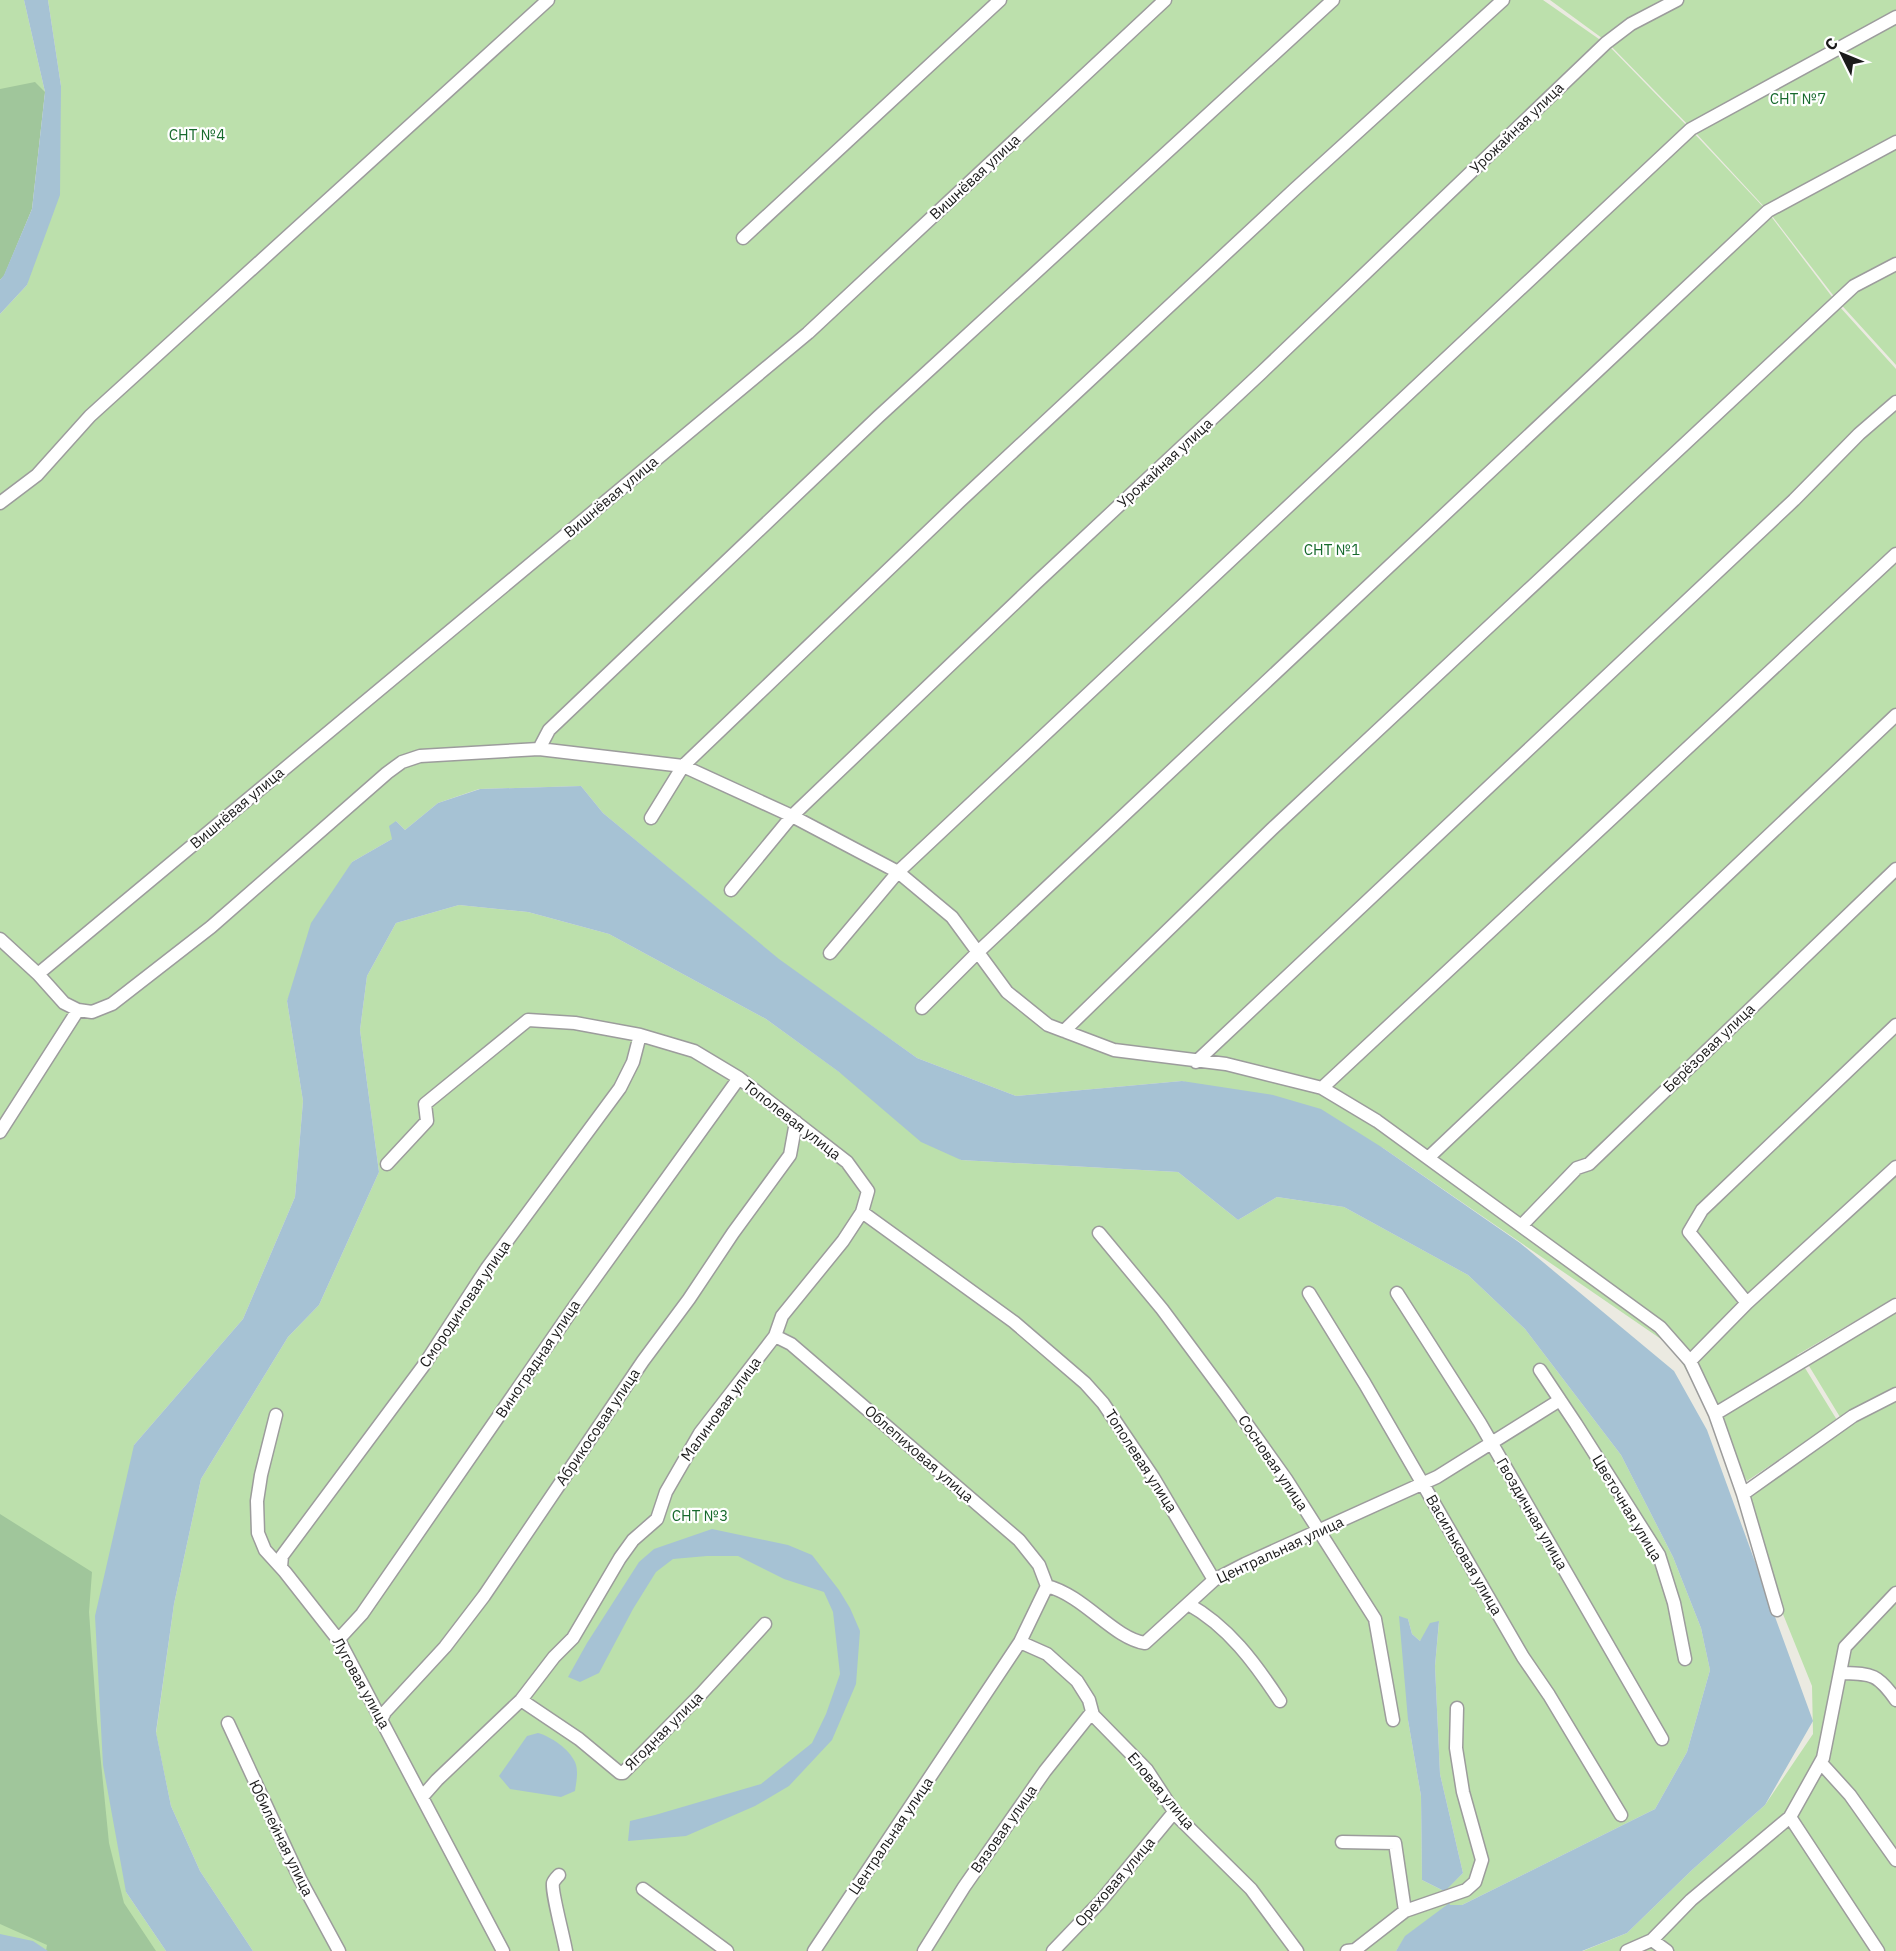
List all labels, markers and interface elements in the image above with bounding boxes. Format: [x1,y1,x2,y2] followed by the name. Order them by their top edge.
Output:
[1812,24,1872,84] north arrow
[1820,33,1842,54] text: С
[1466,78,1568,177] street label: Урожайная улица
[1770,89,1826,108] park label: СНТ №7
[169,125,225,144] park label: СНТ №4
[925,130,1024,224] street label: Вишнёвая улица
[1113,414,1216,512] street label: Урожайная улица
[560,452,662,542] street label: Вишнёвая улица
[1304,540,1360,559] park label: СНТ №1
[186,763,288,853] street label: Вишнёвая улица
[1659,999,1758,1096] street label: Берёзовая улица
[740,1075,845,1164] street label: Тополевая улица
[415,1236,514,1371] street label: Смородиновая улица
[491,1296,584,1421] street label: Виноградная улица
[676,1353,765,1465] street label: Малиновая улица
[551,1365,644,1489] street label: Абрикосовая улица
[861,1401,978,1506] street label: Облепиховая улица
[1101,1406,1182,1516] street label: Тополевая улица
[1234,1411,1313,1514] street label: Сосновая улица
[1588,1451,1667,1564] street label: Цветочная улица
[1493,1454,1572,1573] street label: Гвоздичная улица
[1422,1491,1507,1619] street label: Васильковая улица
[672,1506,728,1525] park label: СНТ №3
[1213,1512,1346,1587] street label: Центральная улица
[328,1634,394,1732] street label: Луговая улица
[620,1687,707,1774] street label: Ягодная улица
[1124,1748,1199,1833] street label: Еловая улица
[844,1773,937,1898] street label: Центральная улица
[245,1776,318,1899] street label: Юбилейная улица
[966,1781,1041,1876] street label: Вязовая улица
[1071,1833,1159,1930] street label: Ореховая улица

